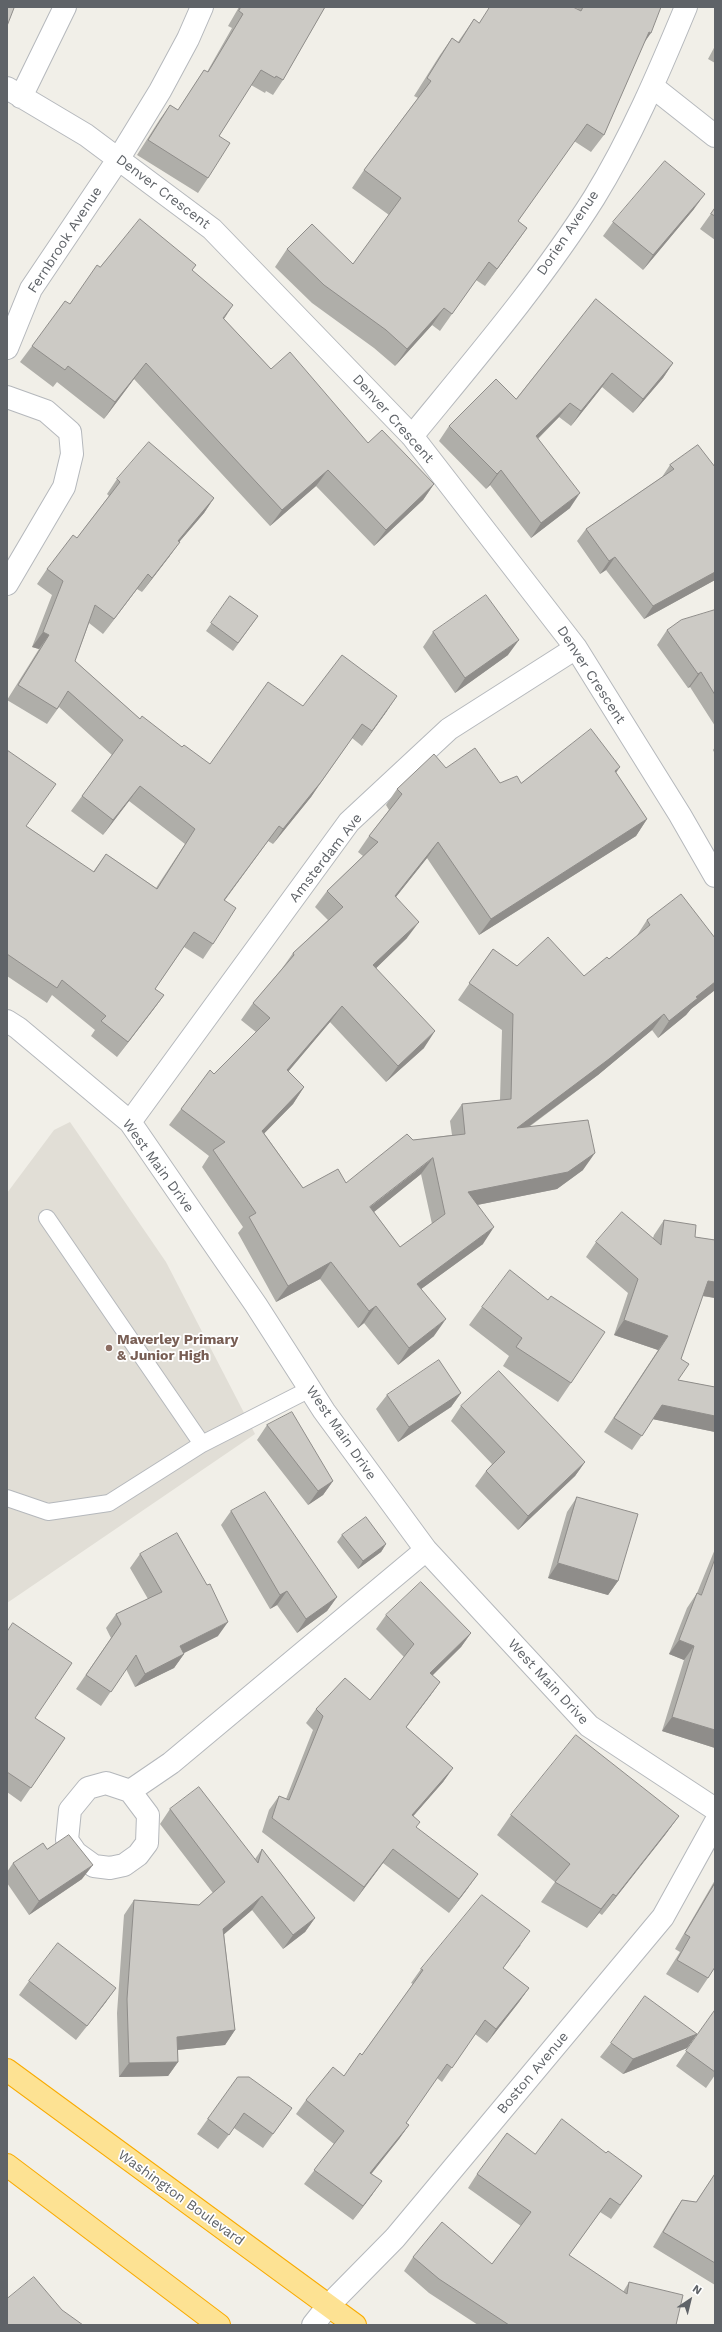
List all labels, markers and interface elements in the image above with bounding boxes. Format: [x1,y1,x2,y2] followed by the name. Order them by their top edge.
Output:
[113,151,213,233] street label: Denver Crescent
[24,184,106,296] street label: Fernbrook Avenue
[533,187,603,279] street label: Dorien Avenue
[349,371,437,467] street label: Denver Crescent
[553,623,629,727] street label: Denver Crescent
[286,810,366,906] street label: Amsterdam Ave
[119,1116,197,1216] street label: West Main Drive
[117,1332,238,1364] place label: Maverley Primary & Junior High
[104,1343,114,1353] marker: Maverley Primary & Junior High
[302,1383,380,1483] street label: West Main Drive
[504,1636,592,1728] street label: West Main Drive
[494,2028,572,2118] street label: Boston Avenue
[115,2147,247,2249] street label: Washington Boulevard
[670,2280,710,2320] north arrow
[690,2282,704,2297] text: N

